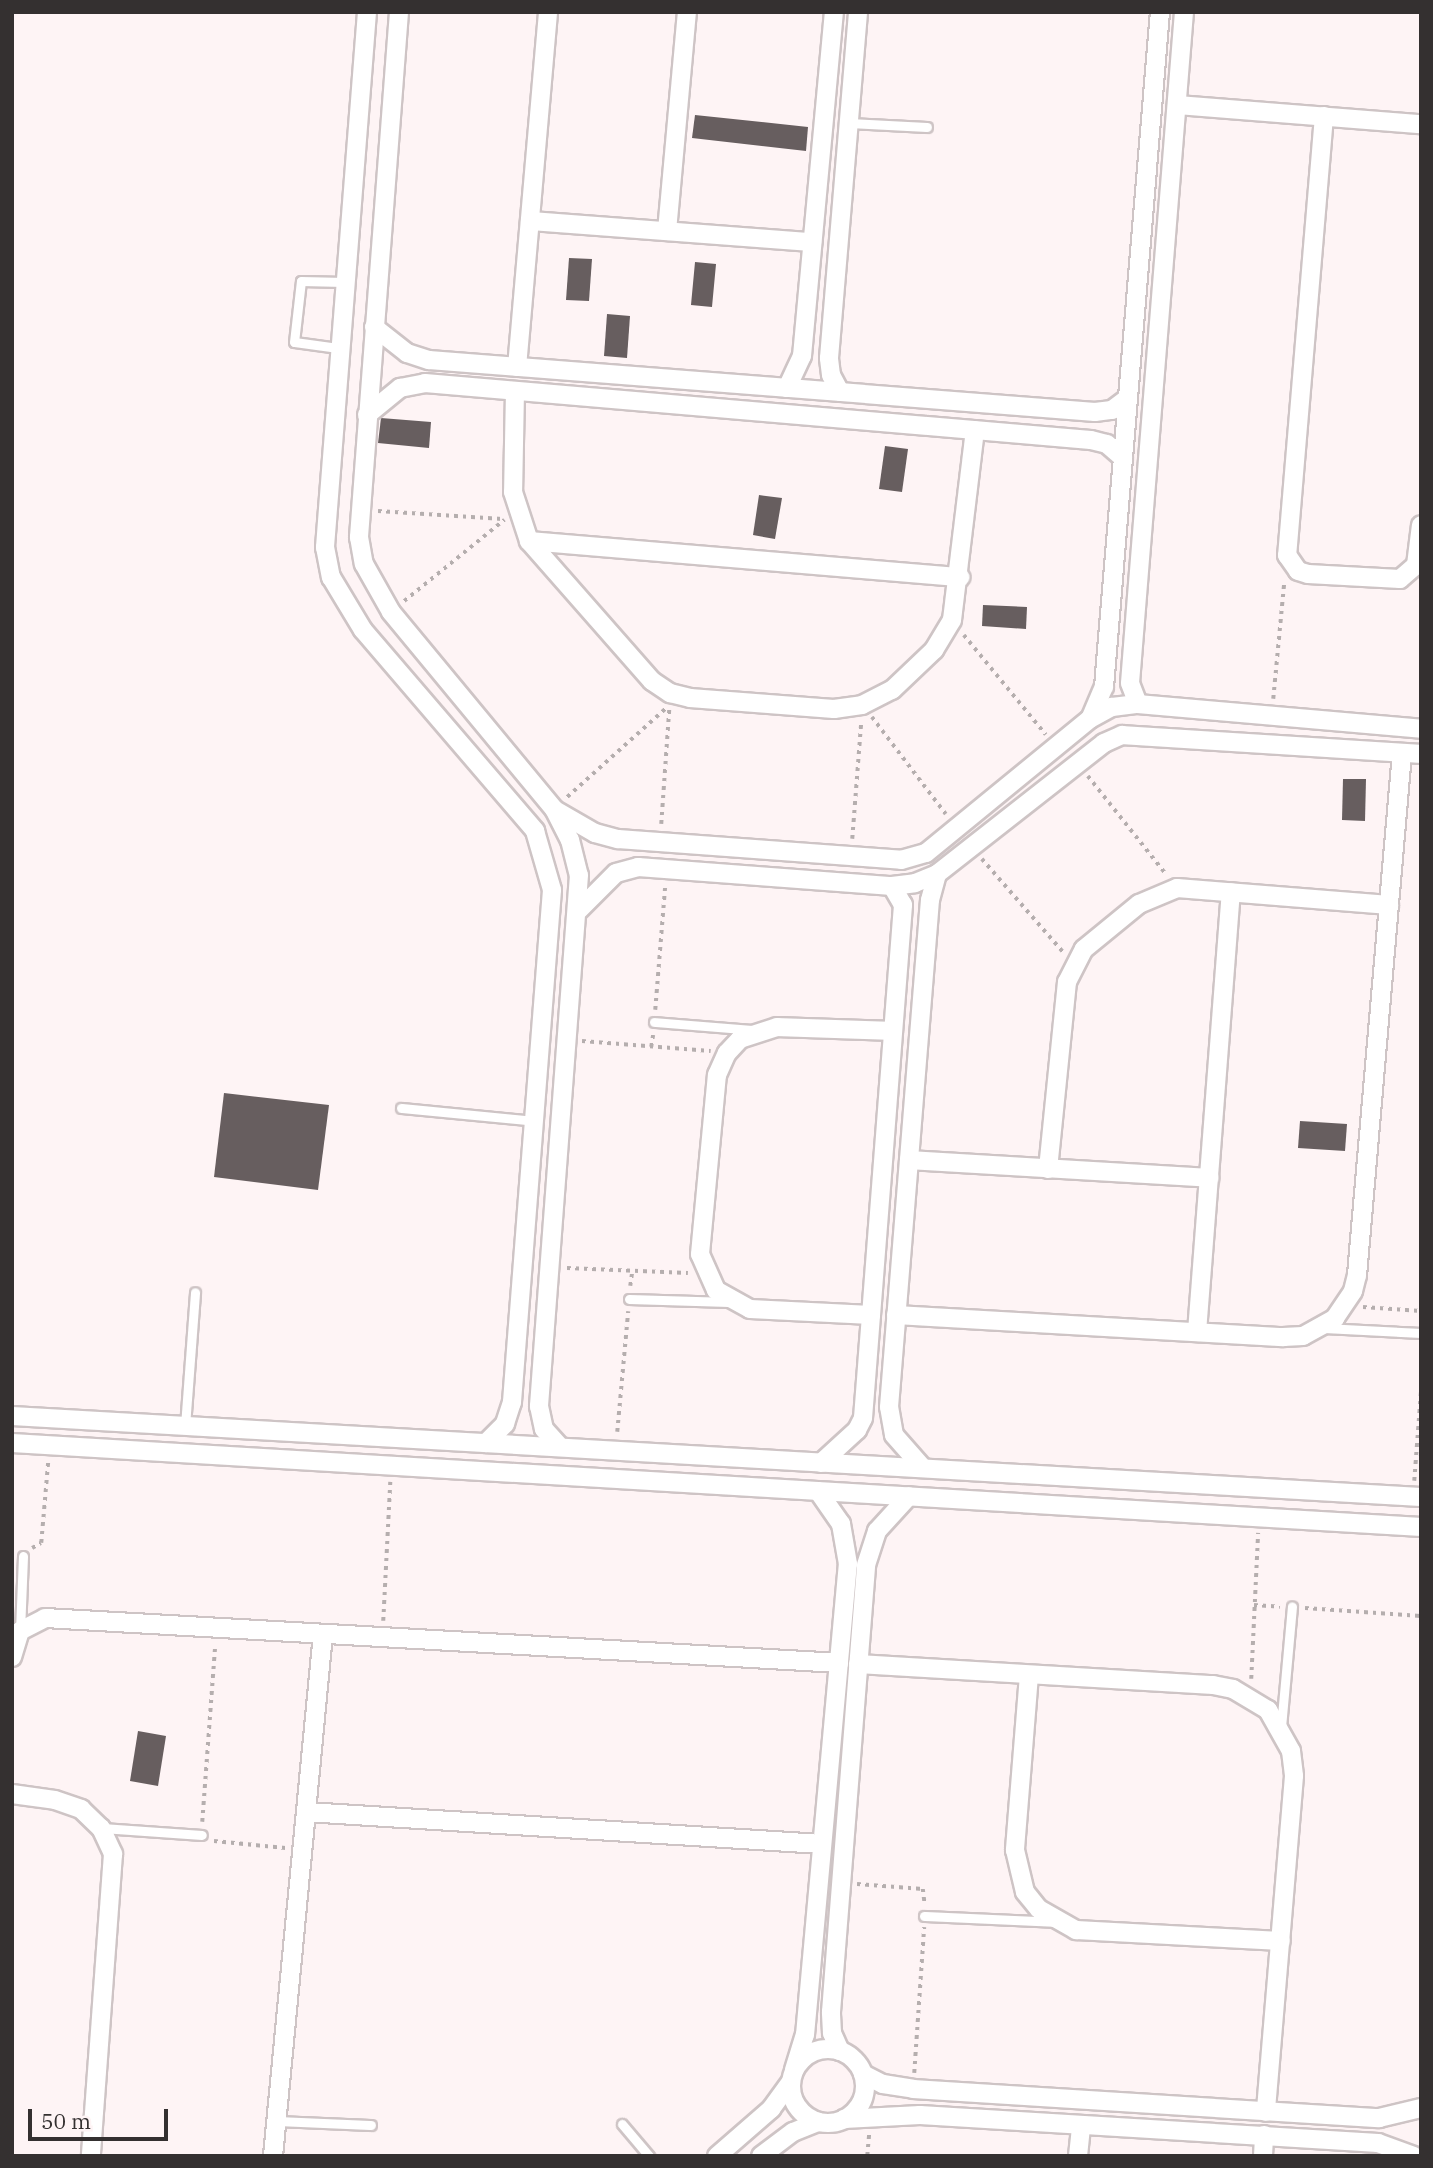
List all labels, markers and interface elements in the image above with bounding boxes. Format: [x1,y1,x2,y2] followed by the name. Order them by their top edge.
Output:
[32,2094,172,2138] scale bar
[41,2107,91,2135] text: 50 m

